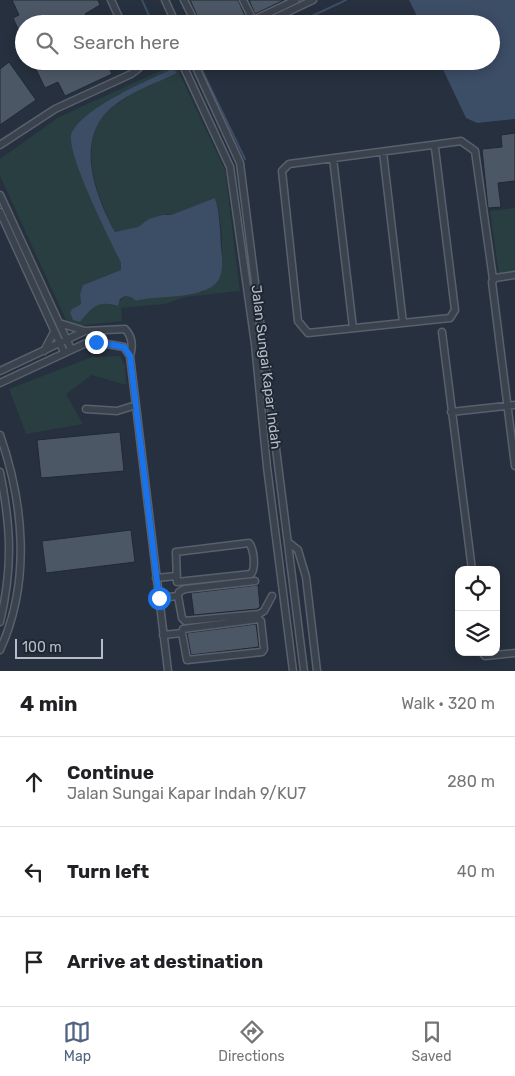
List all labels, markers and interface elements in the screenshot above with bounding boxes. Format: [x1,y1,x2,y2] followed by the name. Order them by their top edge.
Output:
[15,15,500,70] search box
[33,29,61,57] icon: search
[73,31,180,54] text: Search here
[247,284,285,450] street label: Jalan Sungai Kapar Indah
[85,331,108,354] route end
[455,566,500,656] map controls
[455,566,500,611] button: locate
[148,587,171,610] route start
[455,611,500,656] button: layers
[15,636,102,659] scale bar
[22,639,62,656] text: 100 m
[20,691,78,716] text: 4 min
[401,694,495,713] text: Walk · 320 m
[67,761,154,784] text: Continue
[20,768,48,796] icon: ahead
[447,772,495,791] text: 280 m
[67,784,306,803] text: Jalan Sungai Kapar Indah 9/KU7
[20,858,48,886] icon: left
[67,860,149,883] text: Turn left
[457,862,495,881] text: 40 m
[20,948,48,976] icon: arrive
[67,950,263,973] text: Arrive at destination
[63,1018,91,1065] tab: Map
[218,1018,285,1065] tab: Directions
[412,1018,452,1065] tab: Saved

